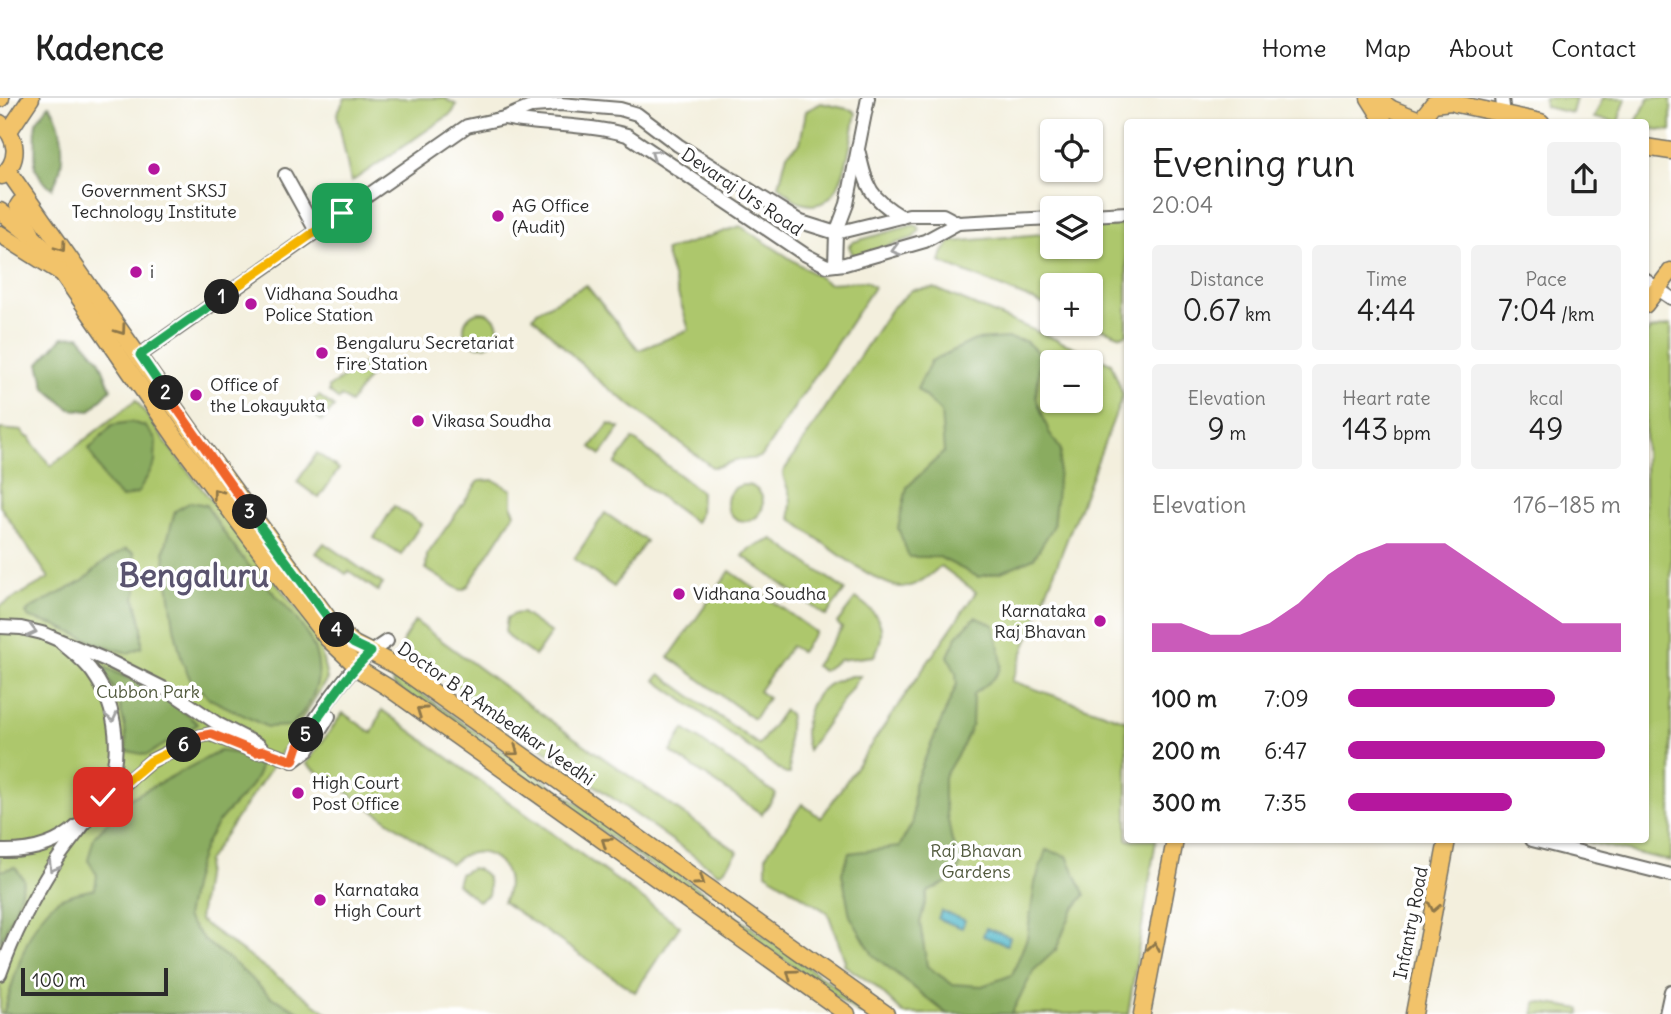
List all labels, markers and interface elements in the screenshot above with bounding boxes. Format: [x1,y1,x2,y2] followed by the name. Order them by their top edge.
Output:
[35,27,164,69] text: Kadence
[1262,33,1326,63] text: Home
[1364,33,1411,63] text: Map
[1449,33,1513,63] text: About
[1551,33,1636,63] text: Contact
[1040,119,1103,413] map controls
[1040,119,1103,182] button: locate
[1152,140,1355,187] text: Evening run
[1547,142,1621,216] button: share
[677,143,808,241] street label: Devaraj Urs Road
[650,150,663,162] one-way arrow
[146,161,162,177] marker: Government SKSJ Technology Institute
[71,179,237,223] place label: Government SKSJ Technology Institute
[312,183,372,243] pin
[1152,190,1213,219] text: 20:04
[323,194,361,232] icon: arrive
[512,194,589,238] place label: AG Office (Audit)
[1040,196,1103,259] button: layers
[490,208,506,224] marker: AG Office (Audit)
[52,239,65,252] one-way arrow
[890,241,902,256] one-way arrow
[150,260,154,283] place label: i
[128,264,144,280] marker: i
[1190,267,1264,291] text: Distance
[1366,267,1407,291] text: Time
[1526,267,1567,291] text: Pace
[1040,273,1103,336] button: +
[204,280,240,314] pin: 1
[265,282,398,326] place label: Vidhana Soudha Police Station
[218,284,225,308] text: 1
[1182,291,1240,329] text: 0.67
[1357,291,1416,329] text: 4:44
[1498,291,1557,329] text: 7:04
[243,296,259,312] marker: Vidhana Soudha Police Station
[1240,302,1271,326] text: km
[1557,302,1594,326] text: /km
[113,322,126,335] one-way arrow
[336,331,514,375] place label: Bengaluru Secretariat Fire Station
[314,345,330,361] marker: Bengaluru Secretariat Fire Station
[1040,350,1103,413] button: −
[210,373,326,417] place label: Office of the Lokayukta
[148,376,184,410] pin: 2
[160,380,171,404] text: 2
[1188,386,1266,410] text: Elevation
[1342,386,1431,410] text: Heart rate
[1529,386,1563,410] text: kcal
[188,387,204,403] marker: Office of the Lokayukta
[432,409,551,432] place label: Vikasa Soudha
[1208,410,1225,448] text: 9
[1342,410,1388,448] text: 143
[1529,410,1563,448] text: 49
[410,413,426,429] marker: Vikasa Soudha
[1225,421,1246,445] text: m
[1388,421,1431,445] text: bpm
[213,488,225,501] one-way arrow
[1152,490,1246,519] text: Elevation
[1513,490,1621,519] text: 176–185 m
[232,494,268,530] pin: 3
[244,499,255,523] text: 3
[119,555,270,596] district label: Bengaluru
[693,582,826,605] place label: Vidhana Soudha
[671,586,687,602] marker: Vidhana Soudha
[994,599,1086,643] place label: Karnataka Raj Bhavan
[320,612,354,648] pin: 4
[1092,613,1108,629] marker: Karnataka Raj Bhavan
[331,617,342,641] text: 4
[26,623,38,637] one-way arrow
[393,637,599,790] street label: Doctor B R Ambedkar Veedhi
[96,680,200,703] park label: Cubbon Park
[1152,684,1217,713] text: 100 m
[1264,684,1309,713] text: 7:09
[416,707,429,719] one-way arrow
[104,711,119,723] one-way arrow
[288,718,324,752] pin: 5
[300,722,311,746] text: 5
[166,728,202,762] pin: 6
[178,732,189,756] text: 6
[1152,736,1221,765] text: 200 m
[1264,736,1307,765] text: 6:47
[506,742,519,755] one-way arrow
[73,767,133,827] pin
[312,771,399,815] place label: High Court Post Office
[84,778,122,816] icon: check
[290,785,306,801] marker: High Court Post Office
[1152,788,1221,817] text: 300 m
[1264,788,1307,817] text: 7:35
[601,838,614,851] one-way arrow
[930,839,1022,883] park label: Raj Bhavan Gardens
[48,860,61,873] one-way arrow
[1388,864,1433,981] street label: Infantry Road
[692,873,705,885] one-way arrow
[334,878,421,922] place label: Karnataka High Court
[312,892,328,908] marker: Karnataka High Court
[1427,901,1442,913] one-way arrow
[1146,941,1161,953] one-way arrow
[21,965,168,997] scale bar
[32,968,86,992] text: 100 m
[786,970,799,983] one-way arrow

